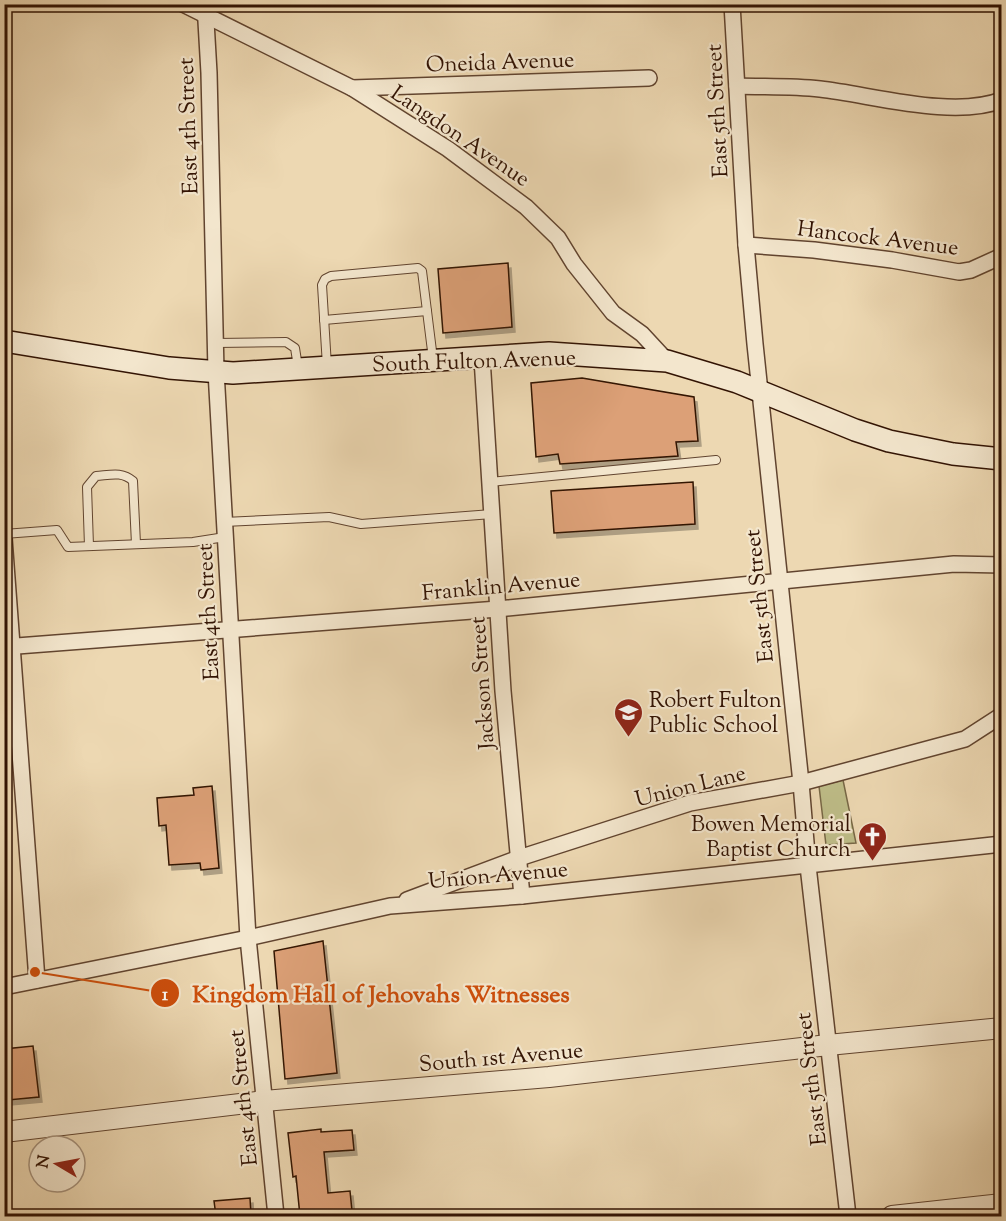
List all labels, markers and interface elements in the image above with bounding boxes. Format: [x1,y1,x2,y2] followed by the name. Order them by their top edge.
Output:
[699,43,738,178] street label: East 5th Street
[425,45,575,83] street label: Oneida Avenue
[172,56,208,195] street label: East 4th Street
[383,79,536,196] street label: Langdon Avenue
[795,214,960,266] street label: Hancock Avenue
[372,343,577,383] street label: South Fulton Avenue
[738,527,784,664] street label: East 5th Street
[190,542,230,681] street label: East 4th Street
[421,565,582,611] street label: Franklin Avenue
[463,615,505,751] street label: Jackson Street
[649,686,782,743] place label: Robert Fulton Public School
[612,696,644,738] school or university icon: Robert Fulton Public School
[632,759,750,817] street label: Union Lane
[691,810,851,867] place label: Bowen Memorial Baptist Church
[856,820,888,862] church icon: Bowen Memorial Baptist Church
[427,855,570,899] street label: Union Avenue
[150,972,582,1014] callout: Kingdom Hall of Jehovahs Witnesses
[192,979,570,1013] text: Kingdom Hall of Jehovahs Witnesses
[162,983,169,1009] text: 1
[789,1010,837,1147] street label: East 5th Street
[222,1027,268,1168] street label: East 4th Street
[418,1036,585,1082] street label: South 1st Avenue
[27,1134,87,1194] north arrow
[32,1153,57,1170] text: N

